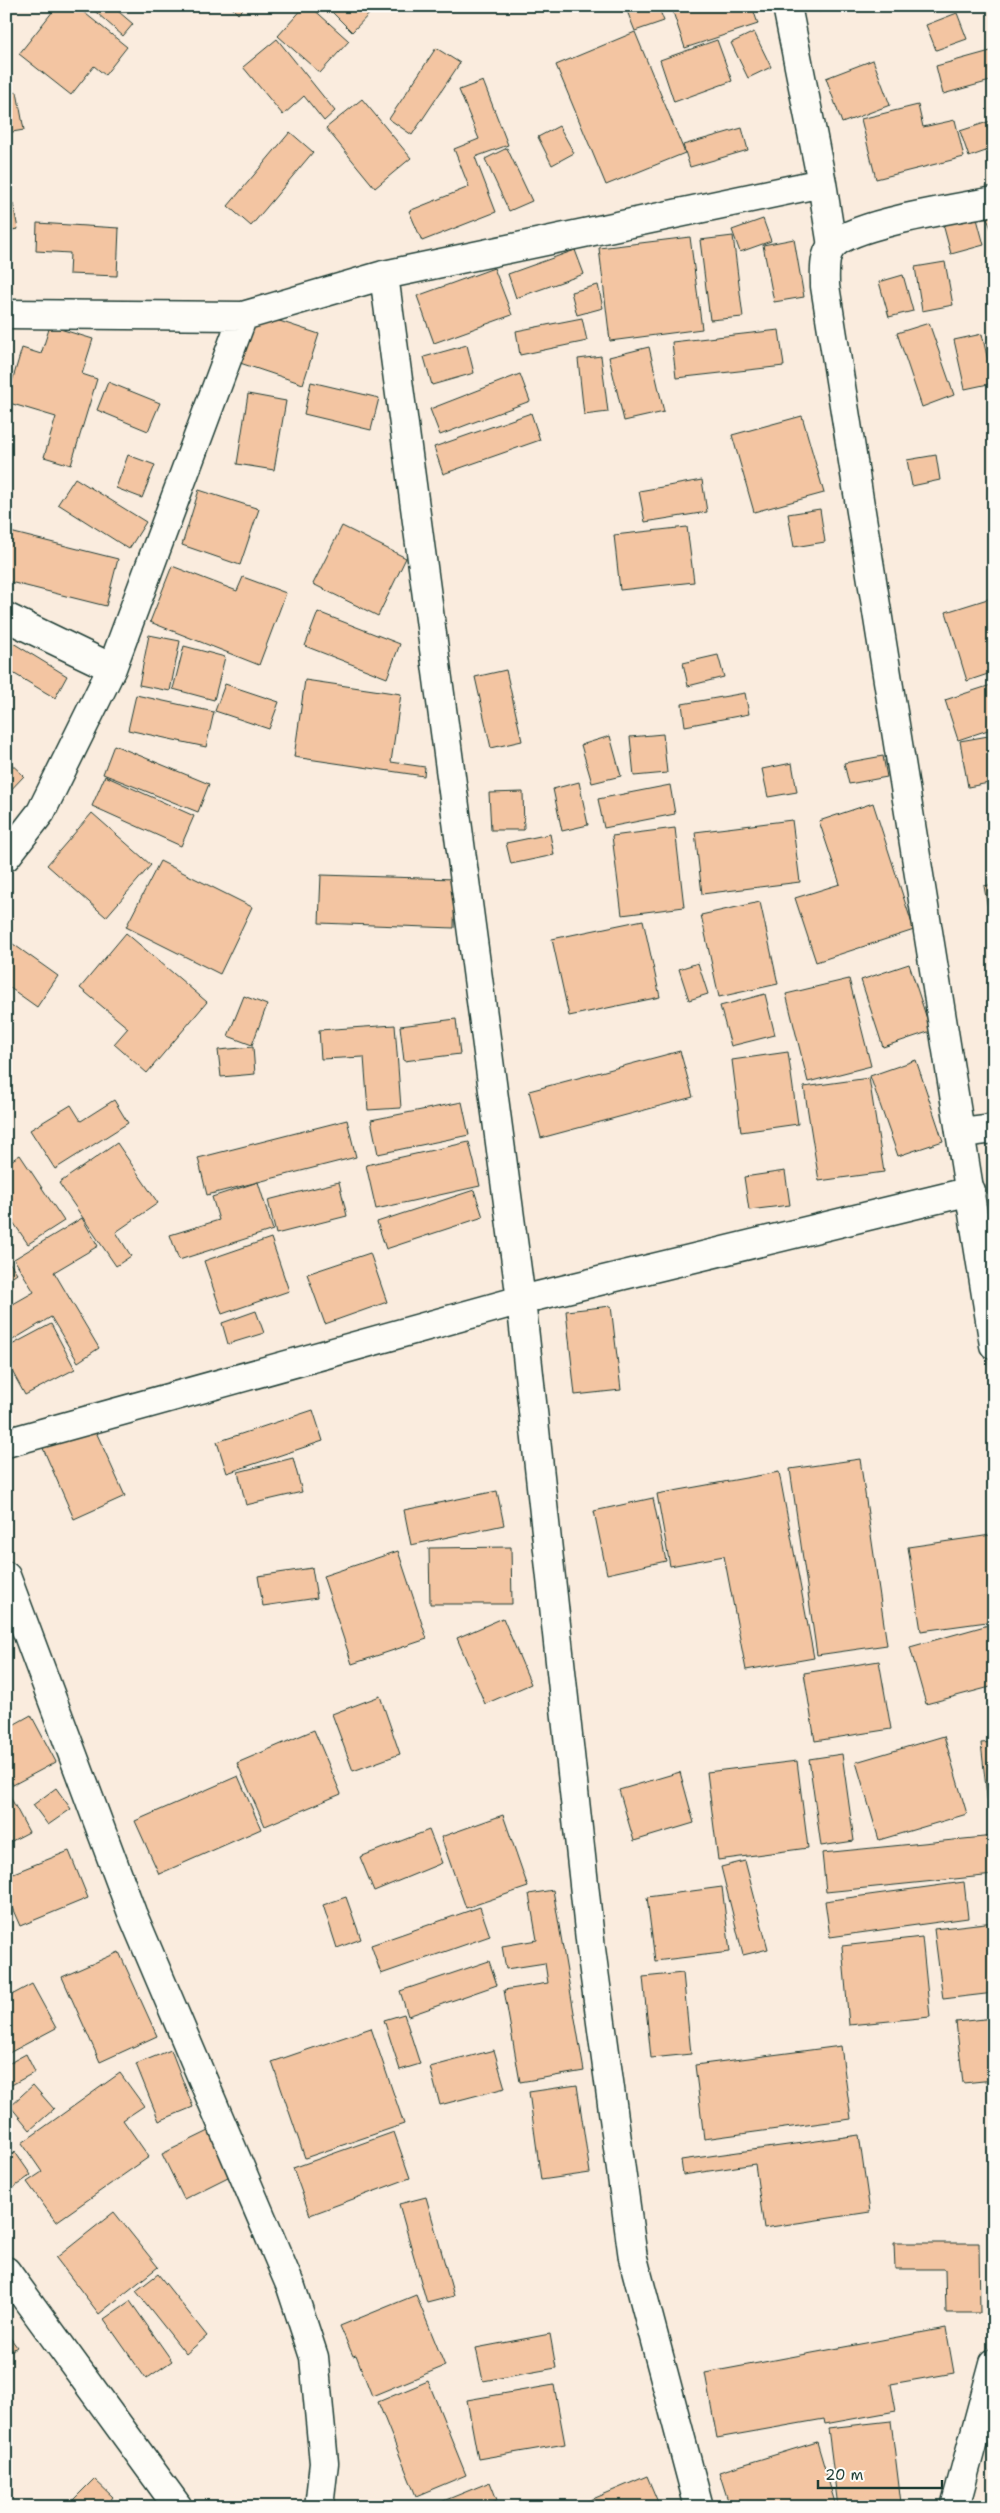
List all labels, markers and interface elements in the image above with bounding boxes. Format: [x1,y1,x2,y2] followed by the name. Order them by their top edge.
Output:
[818,2458,941,2490] scale bar
[825,2465,864,2485] text: 20 m

